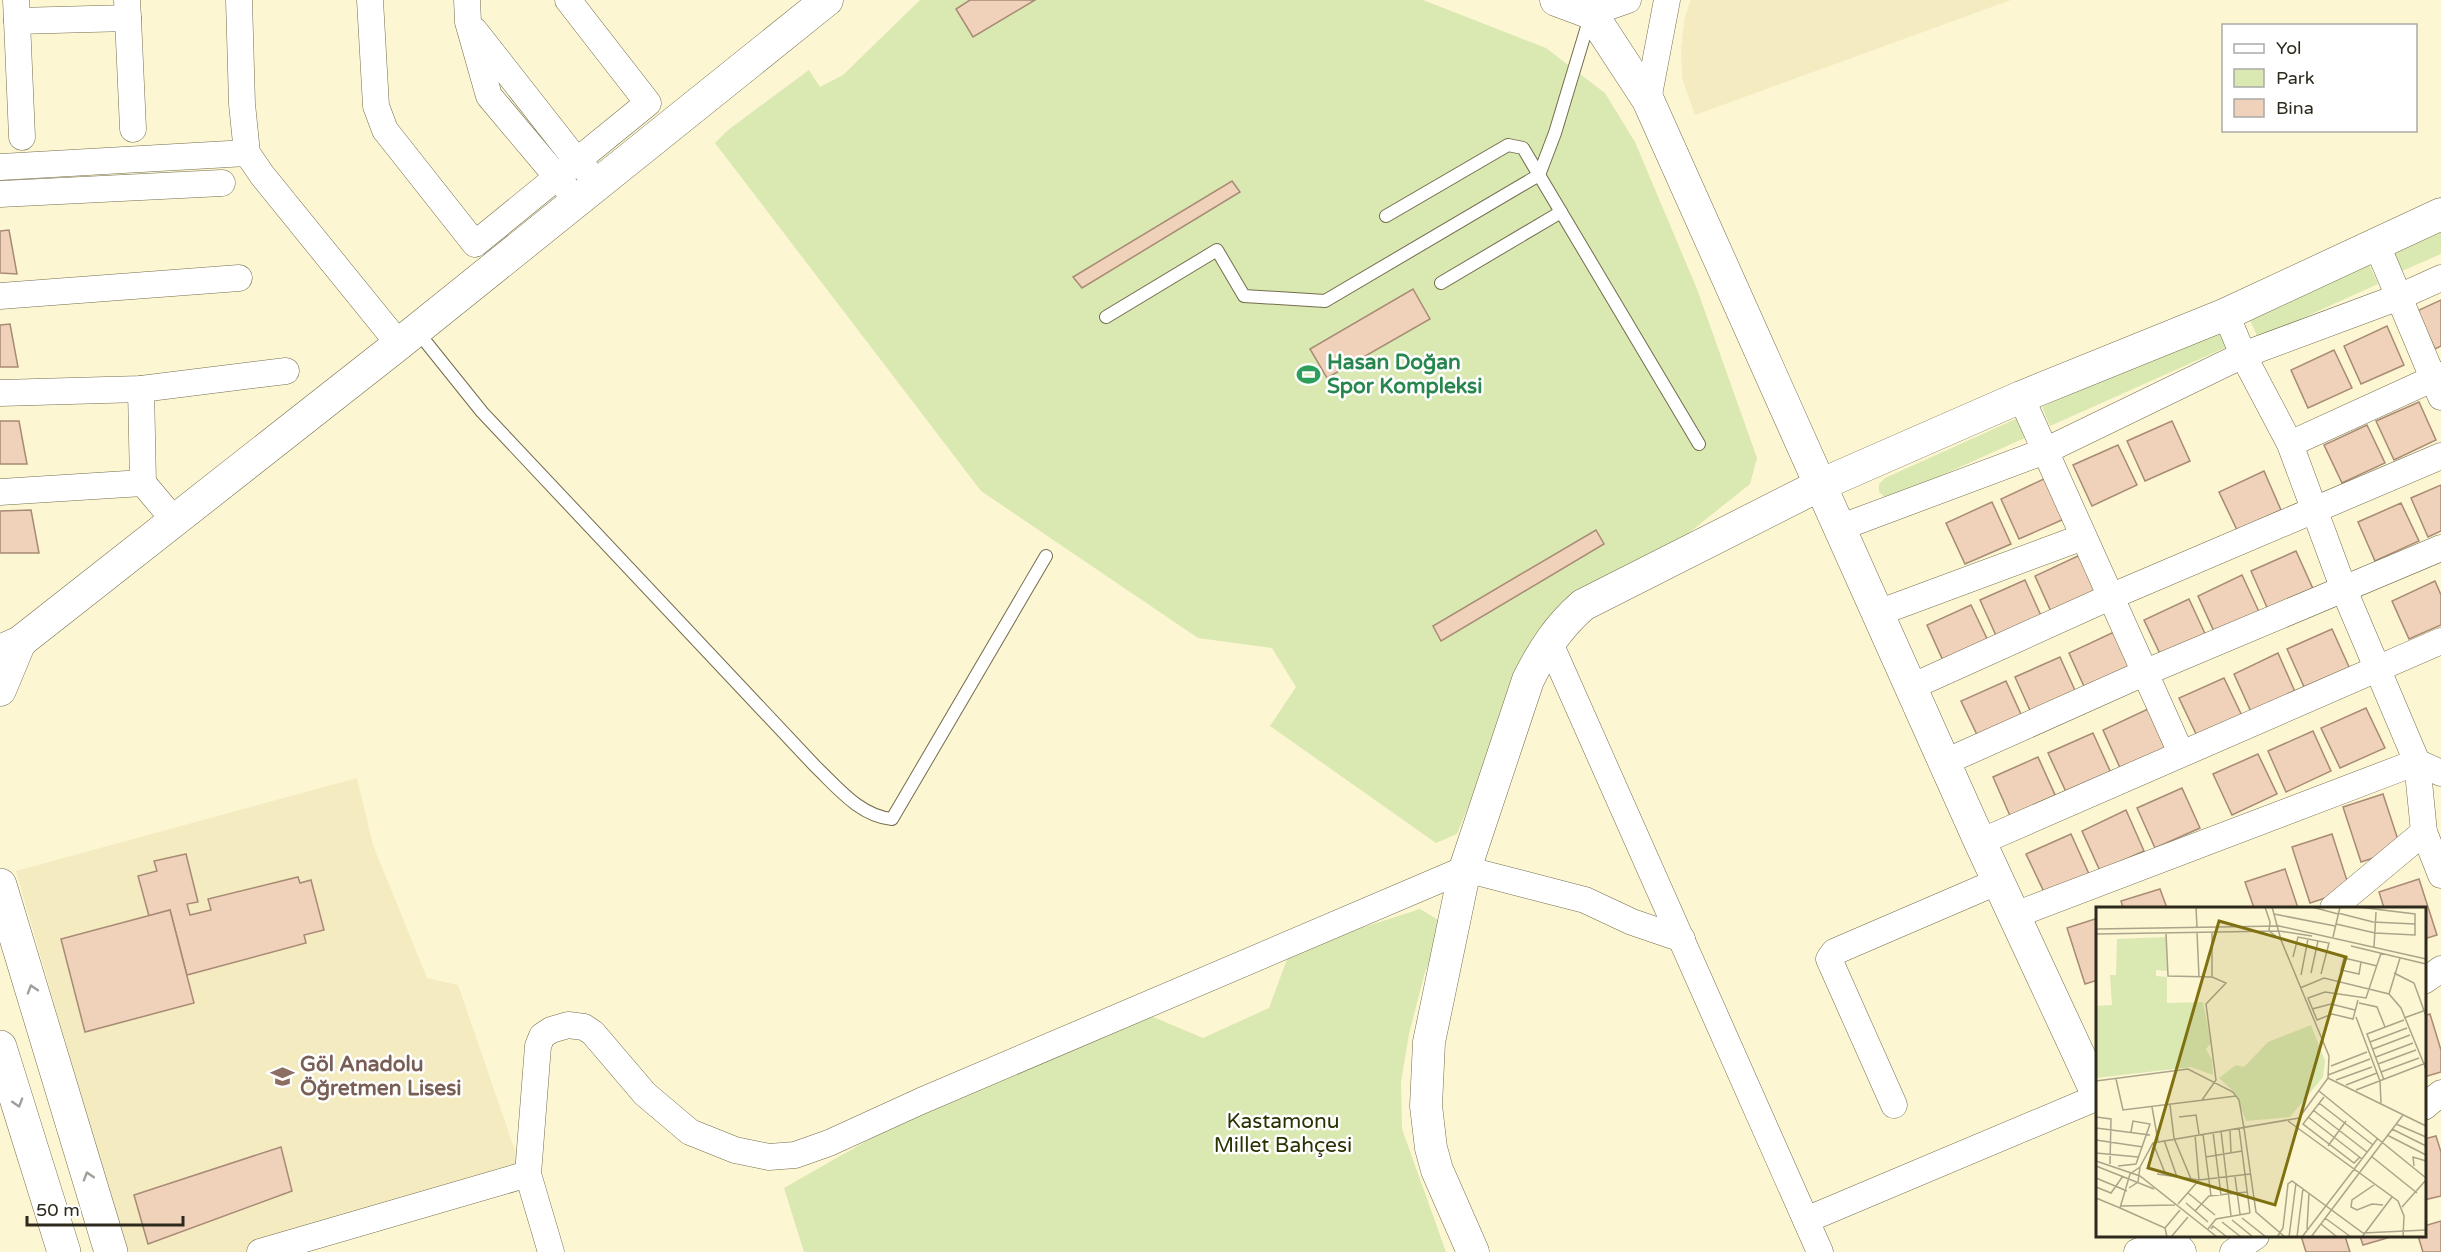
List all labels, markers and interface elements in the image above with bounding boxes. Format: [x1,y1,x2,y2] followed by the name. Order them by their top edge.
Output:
[2222,24,2417,132] legend
[2276,37,2302,59] text: Yol
[2276,67,2315,89] text: Park
[2276,97,2314,119] text: Bina
[1327,350,1482,399] place label: Hasan Doğan Spor Kompleksi
[1296,361,1322,387] sports icon: Hasan Doğan Spor Kompleksi
[2096,907,2426,1237] inset map
[27,984,39,995] one-way arrow
[300,1052,462,1101] place label: Göl Anadolu Öğretmen Lisesi
[269,1063,295,1089] school or university icon: Göl Anadolu Öğretmen Lisesi
[10,1097,23,1108] one-way arrow
[1214,1109,1352,1158] park label: Kastamonu Millet Bahçesi
[83,1171,95,1182] one-way arrow
[27,1189,183,1227] scale bar
[36,1199,80,1221] text: 50 m

